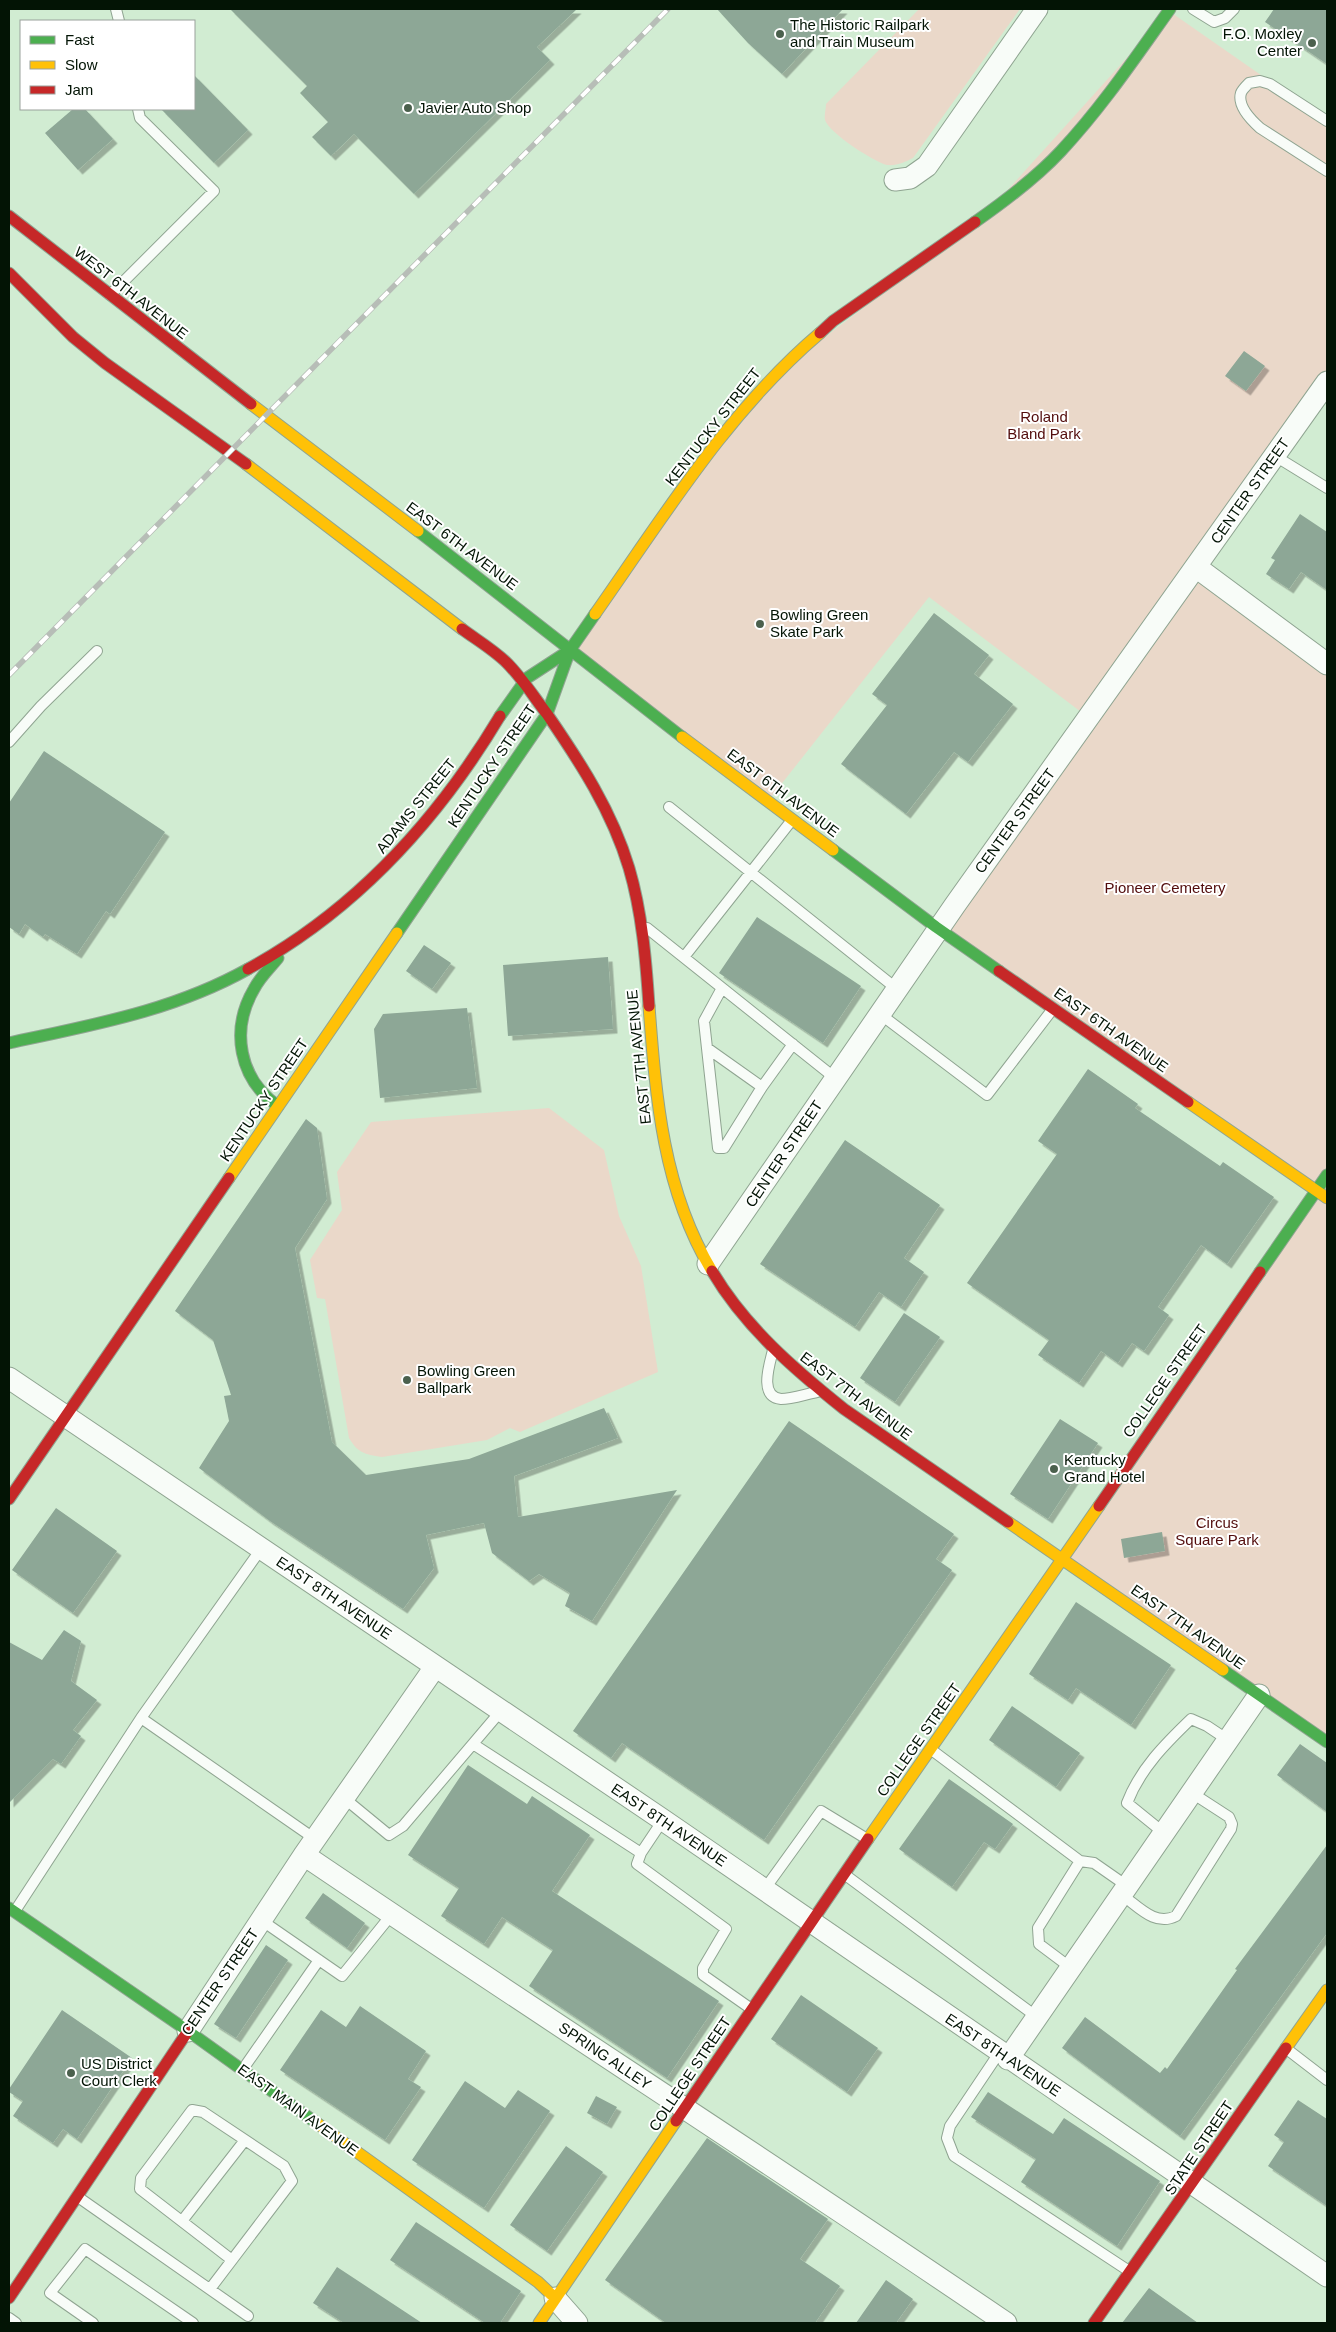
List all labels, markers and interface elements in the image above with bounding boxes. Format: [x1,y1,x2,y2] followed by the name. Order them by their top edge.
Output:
[790,16,930,50] place label: The Historic Railpark and Train Museum
[20,20,195,110] legend
[1223,25,1302,59] place label: F.O. Moxley Center
[774,28,786,40] marker: The Historic Railpark and Train Museum
[65,31,95,48] text: Fast
[1306,37,1318,49] marker: F.O. Moxley Center
[65,56,98,73] text: Slow
[65,81,93,98] text: Jam
[418,99,531,116] place label: Javier Auto Shop
[402,102,414,114] marker: Javier Auto Shop
[71,243,191,342] street label: WEST 6TH AVENUE
[661,364,764,489] street label: KENTUCKY STREET
[1007,408,1081,442] park label: Roland Bland Park
[1207,435,1292,547] street label: CENTER STREET
[403,498,521,593] street label: EAST 6TH AVENUE
[770,606,868,640] place label: Bowling Green Skate Park
[754,618,766,630] marker: Bowling Green Skate Park
[444,701,539,830] street label: KENTUCKY STREET
[724,745,842,840] street label: EAST 6TH AVENUE
[372,755,459,856] street label: ADAMS STREET
[971,765,1058,876] street label: CENTER STREET
[1105,879,1226,896] park label: Pioneer Cemetery
[1051,984,1172,1075] street label: EAST 6TH AVENUE
[623,989,654,1125] street label: EAST 7TH AVENUE
[216,1035,311,1164] street label: KENTUCKY STREET
[742,1097,826,1210] street label: CENTER STREET
[1119,1321,1210,1441] street label: COLLEGE STREET
[797,1348,915,1443] street label: EAST 7TH AVENUE
[417,1362,515,1396] place label: Bowling Green Ballpark
[401,1374,413,1386] marker: Bowling Green Ballpark
[1064,1451,1145,1485] place label: Kentucky Grand Hotel
[1048,1463,1060,1475] marker: Kentucky Grand Hotel
[1175,1514,1259,1548] park label: Circus Square Park
[273,1553,395,1642] street label: EAST 8TH AVENUE
[1128,1581,1249,1672] street label: EAST 7TH AVENUE
[873,1680,964,1800] street label: COLLEGE STREET
[608,1780,730,1869] street label: EAST 8TH AVENUE
[178,1925,262,2038] street label: CENTER STREET
[942,2010,1064,2099] street label: EAST 8TH AVENUE
[645,2013,734,2134] street label: COLLEGE STREET
[556,2018,655,2093] street label: SPRING ALLEY
[81,2055,157,2089] place label: US District Court Clerk
[235,2060,362,2159] street label: EAST MAIN AVENUE
[65,2067,77,2079] marker: US District Court Clerk
[1161,2098,1236,2198] street label: STATE STREET

